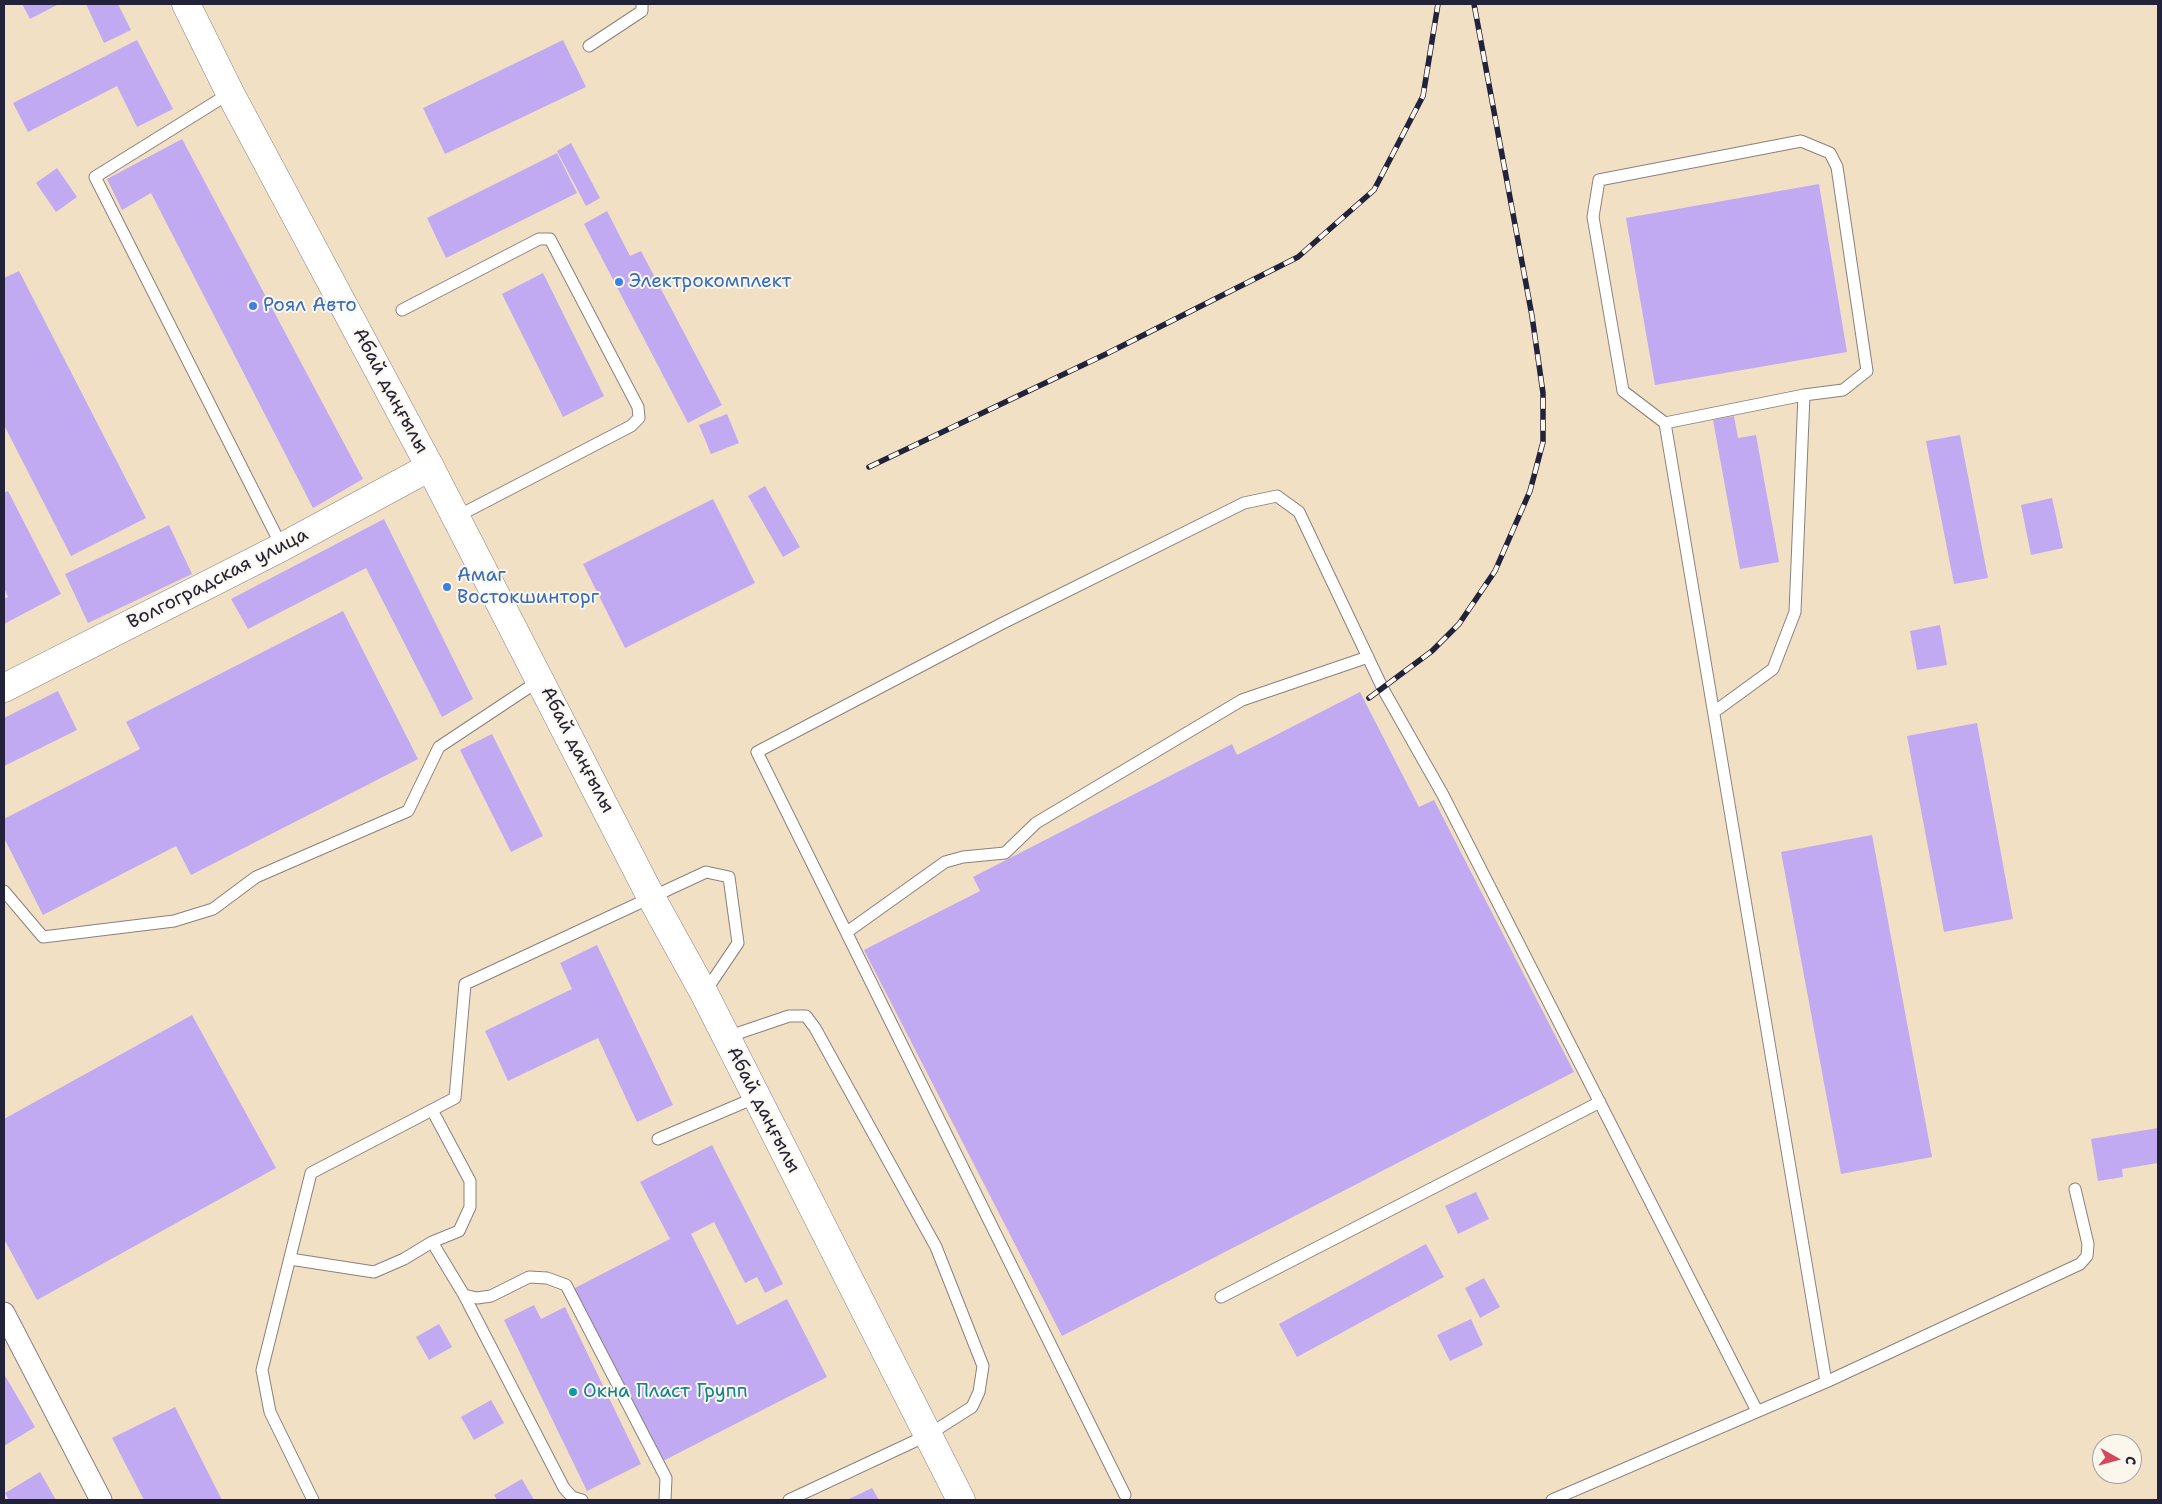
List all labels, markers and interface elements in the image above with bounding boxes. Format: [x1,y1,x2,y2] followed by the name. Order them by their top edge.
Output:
[629,271,792,293] place label: Электрокомплект
[613,276,625,288] marker: Электрокомплект
[263,295,357,317] place label: Роял Авто
[247,300,259,312] marker: Роял Авто
[347,324,433,458] street label: Абай даңғылы
[124,523,312,635] street label: Волгоградская улица
[457,565,599,609] place label: Амаг Востокшинторг
[441,581,453,593] marker: Амаг Востокшинторг
[535,683,619,817] street label: Абай даңғылы
[721,1043,805,1177] street label: Абай даңғылы
[583,1381,748,1403] place label: Окна Пласт Групп
[567,1386,579,1398] marker: Окна Пласт Групп
[2092,1434,2142,1484] north arrow
[2121,1455,2140,1466] text: С

